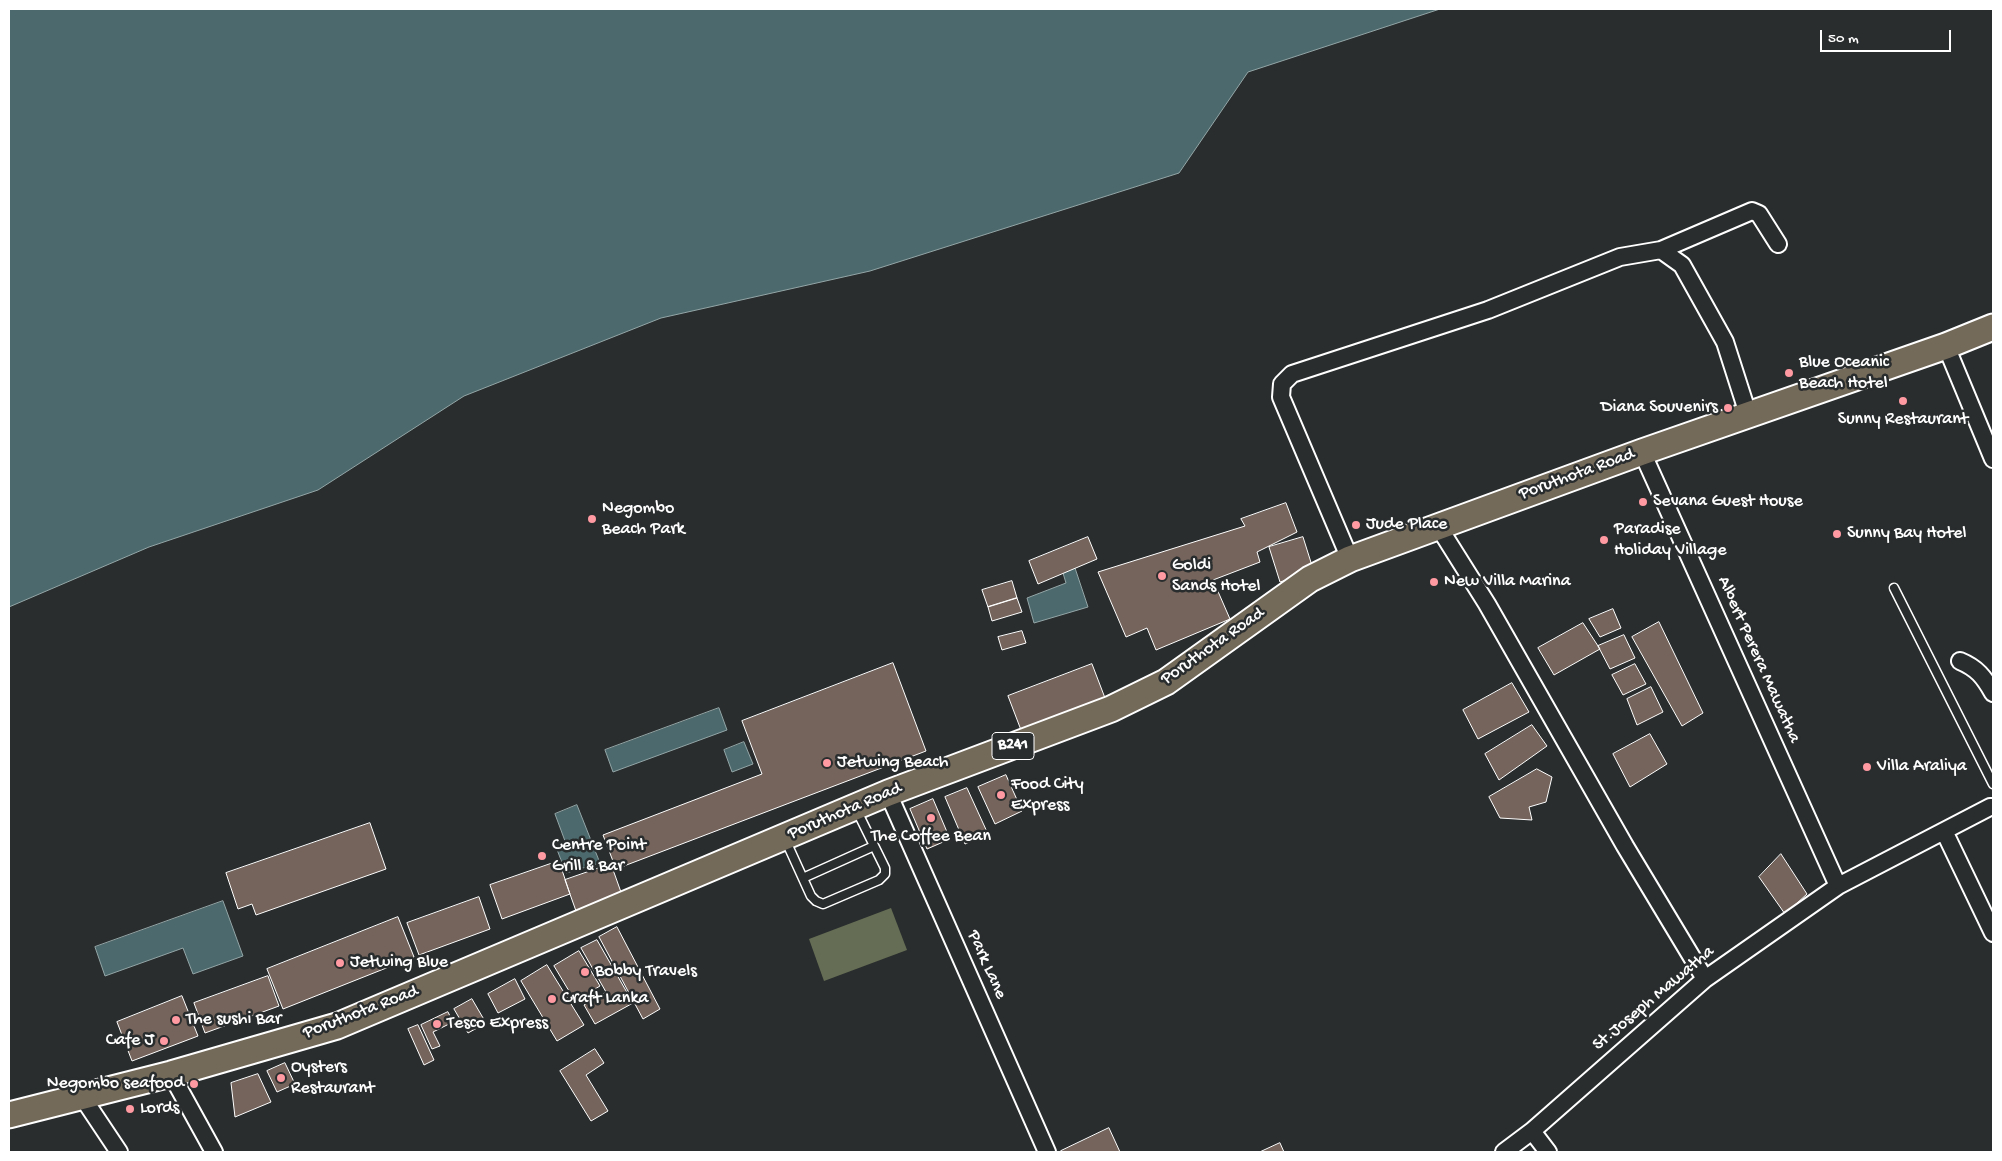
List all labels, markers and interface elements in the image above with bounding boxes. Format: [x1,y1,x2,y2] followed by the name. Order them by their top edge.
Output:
[1822,20,1953,52] scale bar
[1828,30,1859,48] text: 50 m
[1799,352,1889,394] place label: Blue Oceanic Beach Hotel
[1783,367,1795,379] marker: Blue Oceanic Beach Hotel
[1897,395,1909,407] marker: Sunny Restaurant
[1601,397,1718,419] place label: Diana Souvenirs
[1722,402,1734,414] marker: Diana Souvenirs
[1838,409,1968,431] place label: Sunny Restaurant
[1516,444,1638,506] street label: Poruthota Road
[1653,491,1803,513] place label: Sevana Guest House
[1637,496,1649,508] marker: Sevana Guest House
[602,498,685,540] place label: Negombo Beach Park
[586,513,598,525] marker: Negombo Beach Park
[1366,514,1447,536] place label: Jude Place
[1350,519,1362,531] marker: Jude Place
[1614,519,1727,562] place label: Paradise Holiday Village
[1847,523,1967,545] place label: Sunny Bay Hotel
[1831,528,1843,540] marker: Sunny Bay Hotel
[1598,534,1610,546] marker: Paradise Holiday Village
[1172,555,1261,598] place label: Goldi Sands Hotel
[1156,570,1168,582] marker: Goldi Sands Hotel
[1444,571,1571,593] place label: New Villa Marina
[1711,573,1805,747] street label: Albert Perera Mawatha
[1428,576,1440,588] marker: New Villa Marina
[1157,603,1269,691] street label: Poruthota Road
[992,732,1034,759] road number: B241
[837,752,948,774] place label: Jetwing Beach
[1877,756,1967,778] place label: Villa Araliya
[821,757,833,769] marker: Jetwing Beach
[1861,761,1873,773] marker: Villa Araliya
[1011,774,1084,816] place label: Food City Express
[785,778,905,846] street label: Poruthota Road
[995,789,1007,801] marker: Food City Express
[925,812,937,824] marker: The Coffee Bean
[871,826,991,848] place label: The Coffee Bean
[552,835,646,878] place label: Centre Point Grill & Bar
[536,850,548,862] marker: Centre Point Grill & Bar
[961,927,1011,1003] street label: Park Lane
[1589,942,1719,1056] street label: St.Joseph Mawatha
[350,952,448,974] place label: Jetwing Blue
[334,957,346,969] marker: Jetwing Blue
[595,961,697,983] place label: Bobby Travels
[579,966,591,978] marker: Bobby Travels
[300,981,422,1045] street label: Poruthota Road
[562,988,648,1010] place label: Craft Lanka
[546,993,558,1005] marker: Craft Lanka
[186,1009,281,1031] place label: The sushi Bar
[447,1013,548,1035] place label: Tesco Express
[170,1014,182,1026] marker: The sushi Bar
[431,1018,443,1030] marker: Tesco Express
[106,1030,154,1052] place label: Cafe J
[158,1035,170,1047] marker: Cafe J
[291,1057,374,1100] place label: Oysters Restaurant
[275,1072,287,1084] marker: Oysters Restaurant
[47,1073,184,1095] place label: Negombo seafood
[188,1078,200,1090] marker: Negombo seafood
[140,1098,179,1120] place label: Lords
[124,1103,136,1115] marker: Lords

